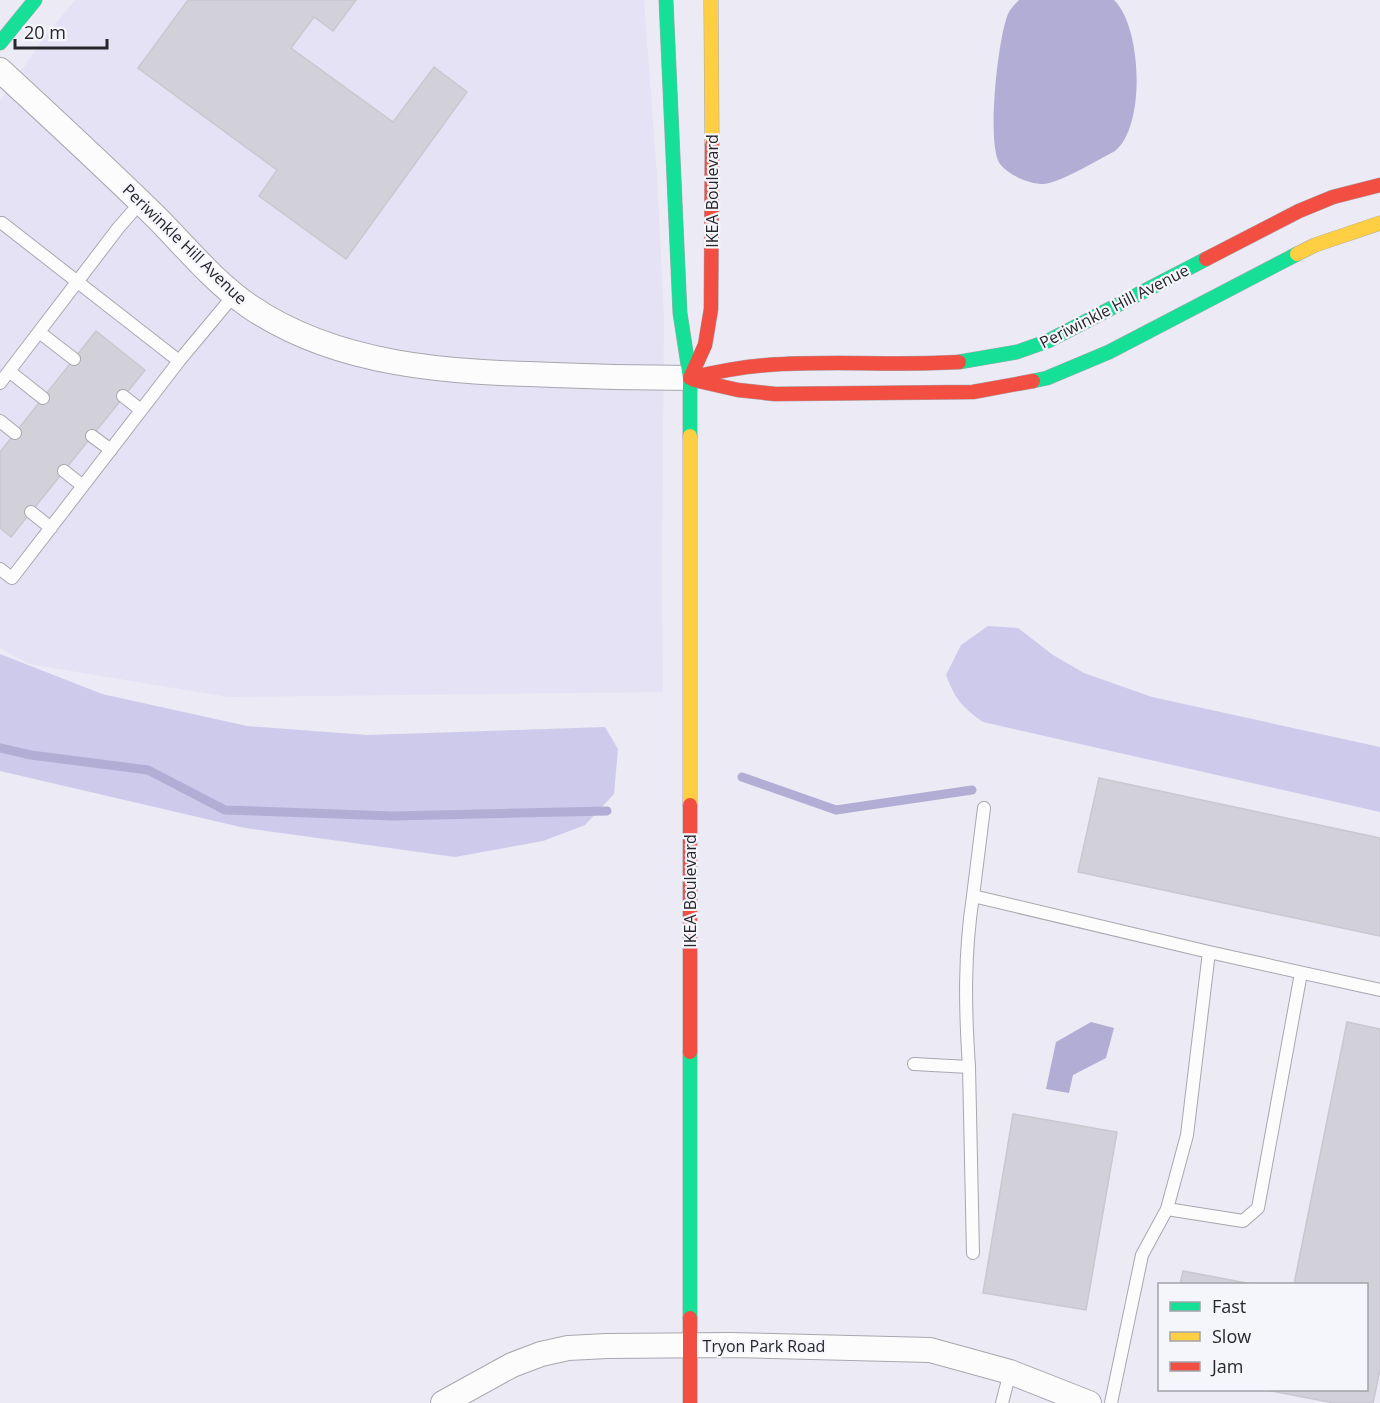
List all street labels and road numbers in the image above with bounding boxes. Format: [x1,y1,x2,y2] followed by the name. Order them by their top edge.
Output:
[701,134,723,248] street label: IKEA Boulevard
[118,179,252,309] street label: Periwinkle Hill Avenue
[1036,259,1192,353] street label: Periwinkle Hill Avenue
[679,834,701,948] street label: IKEA Boulevard
[703,1335,825,1357] street label: Tryon Park Road

